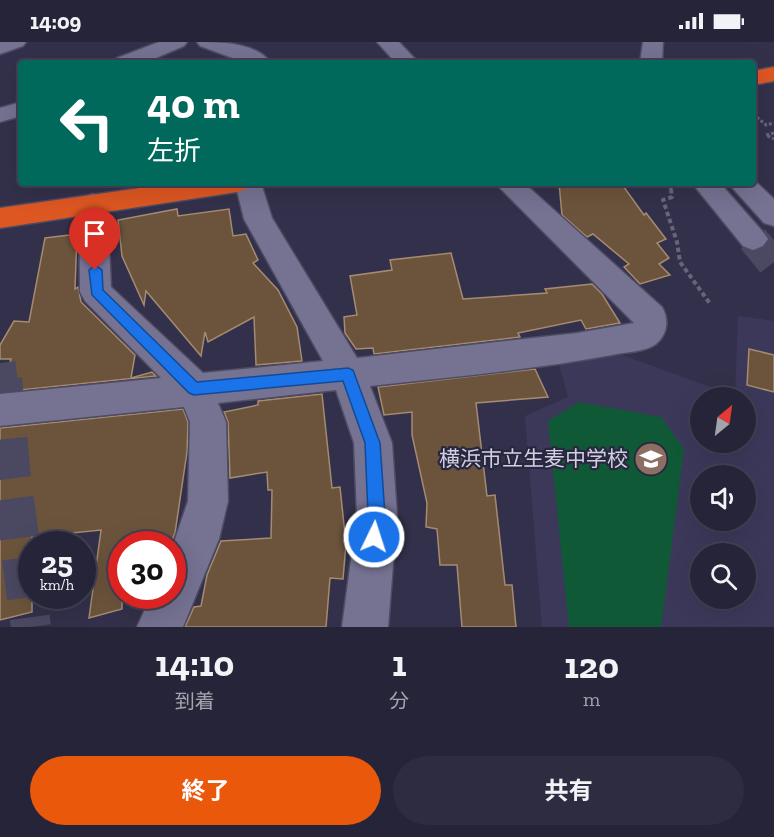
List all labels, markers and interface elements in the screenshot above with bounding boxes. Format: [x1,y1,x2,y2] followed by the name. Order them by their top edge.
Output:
[30,8,81,35] text: 14:09
[147,78,240,129] text: 40 m
[48,84,126,162] icon: left
[147,135,201,167] text: 左折
[69,208,120,270] pin
[78,217,111,250] icon: arrive
[690,387,756,453] north arrow
[690,387,756,609] map controls
[633,441,669,477] school or university icon: 横浜市立生麦中学校
[439,446,628,471] place label: 横浜市立生麦中学校
[690,465,756,531] button: sound
[342,505,406,569] position arrow
[108,531,186,609] speed limit sign: 30
[690,543,756,609] button: search
[41,545,73,581] text: 25
[40,576,74,594] text: km/h
[155,642,234,685] text: 14:10
[392,642,407,685] text: 1
[564,644,619,687] text: 120
[583,687,600,711] text: m
[175,689,215,713] text: 到着
[389,689,409,713] text: 分
[30,756,381,825] button: 終了
[393,756,744,825] button: 共有

